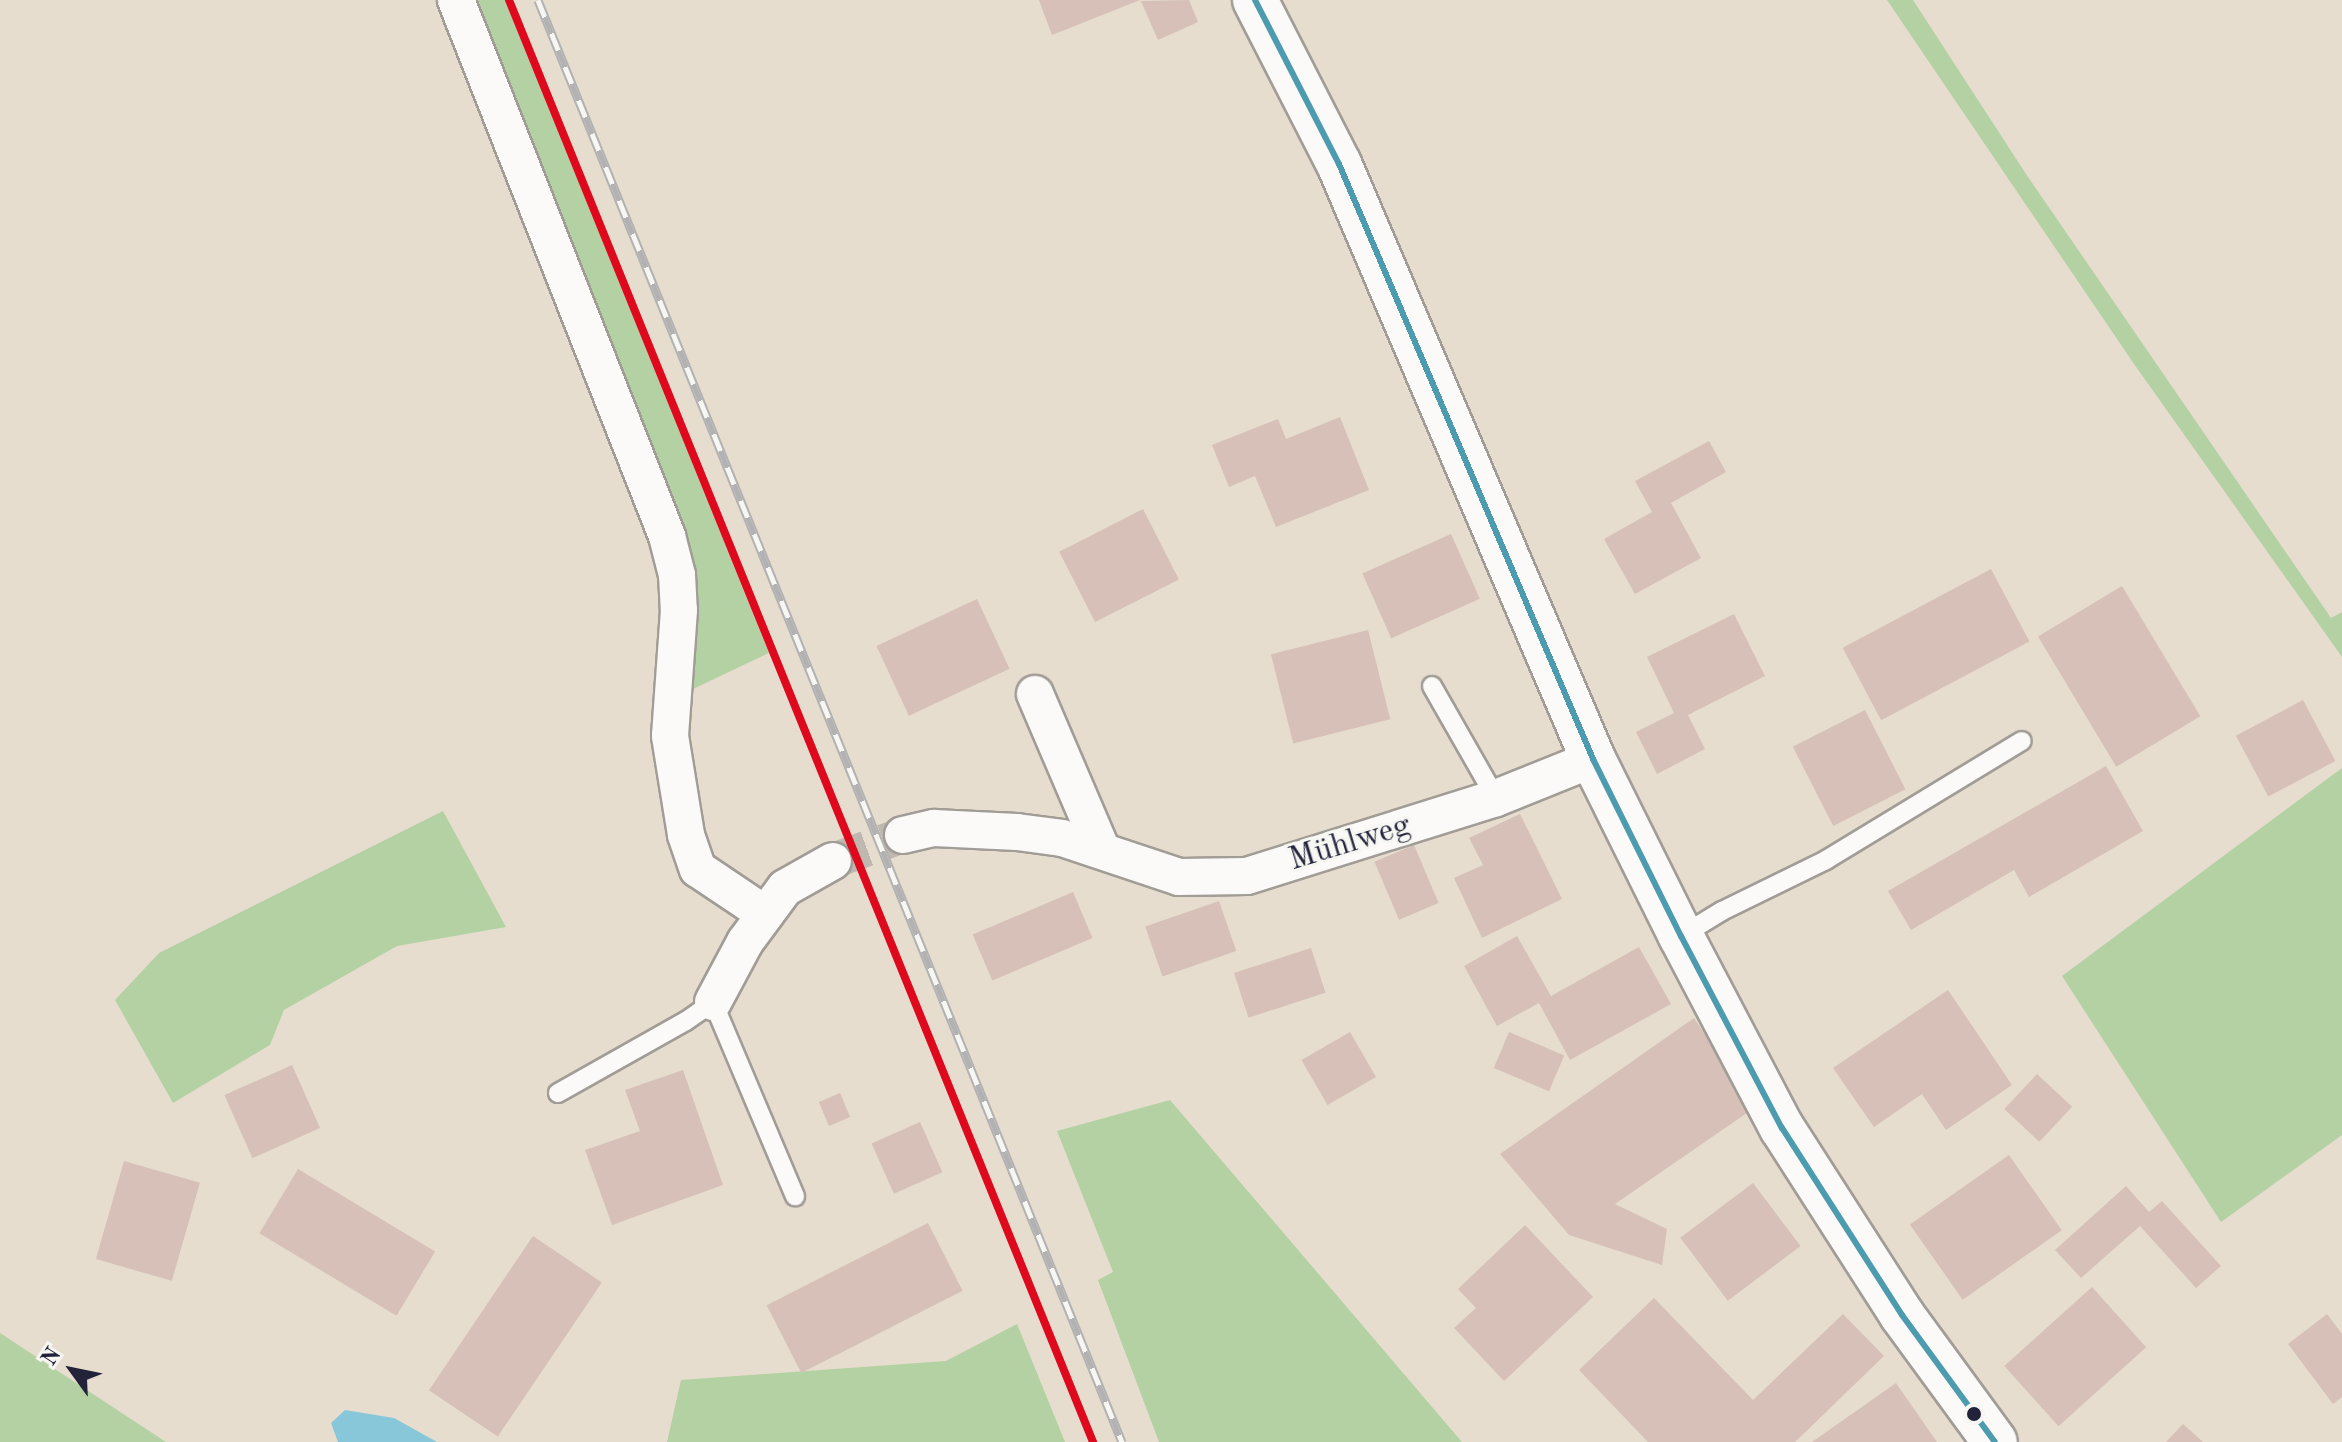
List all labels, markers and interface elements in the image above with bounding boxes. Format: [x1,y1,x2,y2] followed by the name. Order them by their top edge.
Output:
[1284,807,1416,881] street label: Mühlweg
[32,1330,112,1410] north arrow
[38,1344,66,1370] text: N
[1966,1406,1982,1422] unlabelled marker

